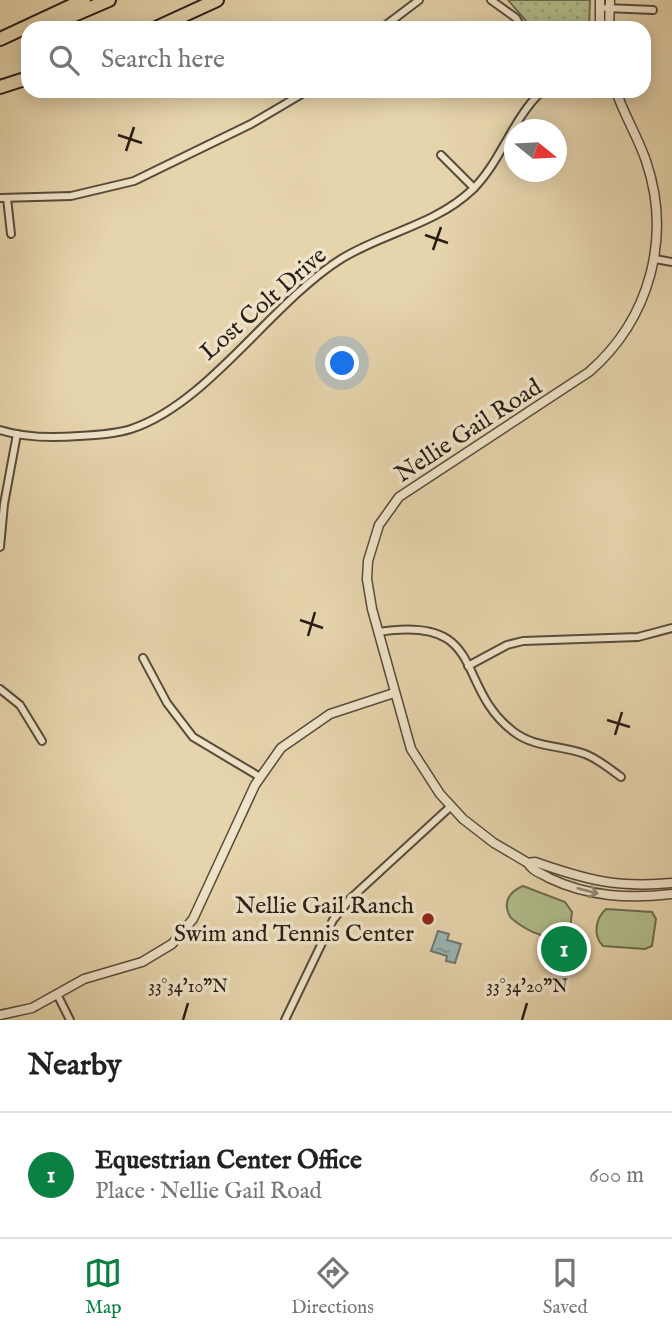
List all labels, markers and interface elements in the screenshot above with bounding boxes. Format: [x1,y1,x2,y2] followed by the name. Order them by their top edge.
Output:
[21,21,651,98] search box
[45,41,83,79] icon: search
[101,43,225,76] text: Search here
[504,119,567,182] north arrow
[194,241,334,368] street label: Lost Colt Drive
[325,346,359,380] your location
[390,372,548,490] street label: Nellie Gail Road
[576,885,599,898] one-way arrow
[174,891,414,950] place label: Nellie Gail Ranch Swim and Tennis Center
[420,911,436,927] marker: Nellie Gail Ranch Swim and Tennis Center
[541,923,587,975] pin: 1
[148,976,228,999] text: 33°34'10"N
[486,976,568,999] text: 33°34'20"N
[28,1047,121,1085] text: Nearby
[95,1144,362,1177] text: Equestrian Center Office
[47,1161,55,1190] text: 1
[589,1161,644,1190] text: 600 m
[95,1177,322,1206] text: Place · Nellie Gail Road
[84,1254,122,1320] tab: Map
[291,1254,374,1320] tab: Directions
[543,1254,588,1320] tab: Saved

